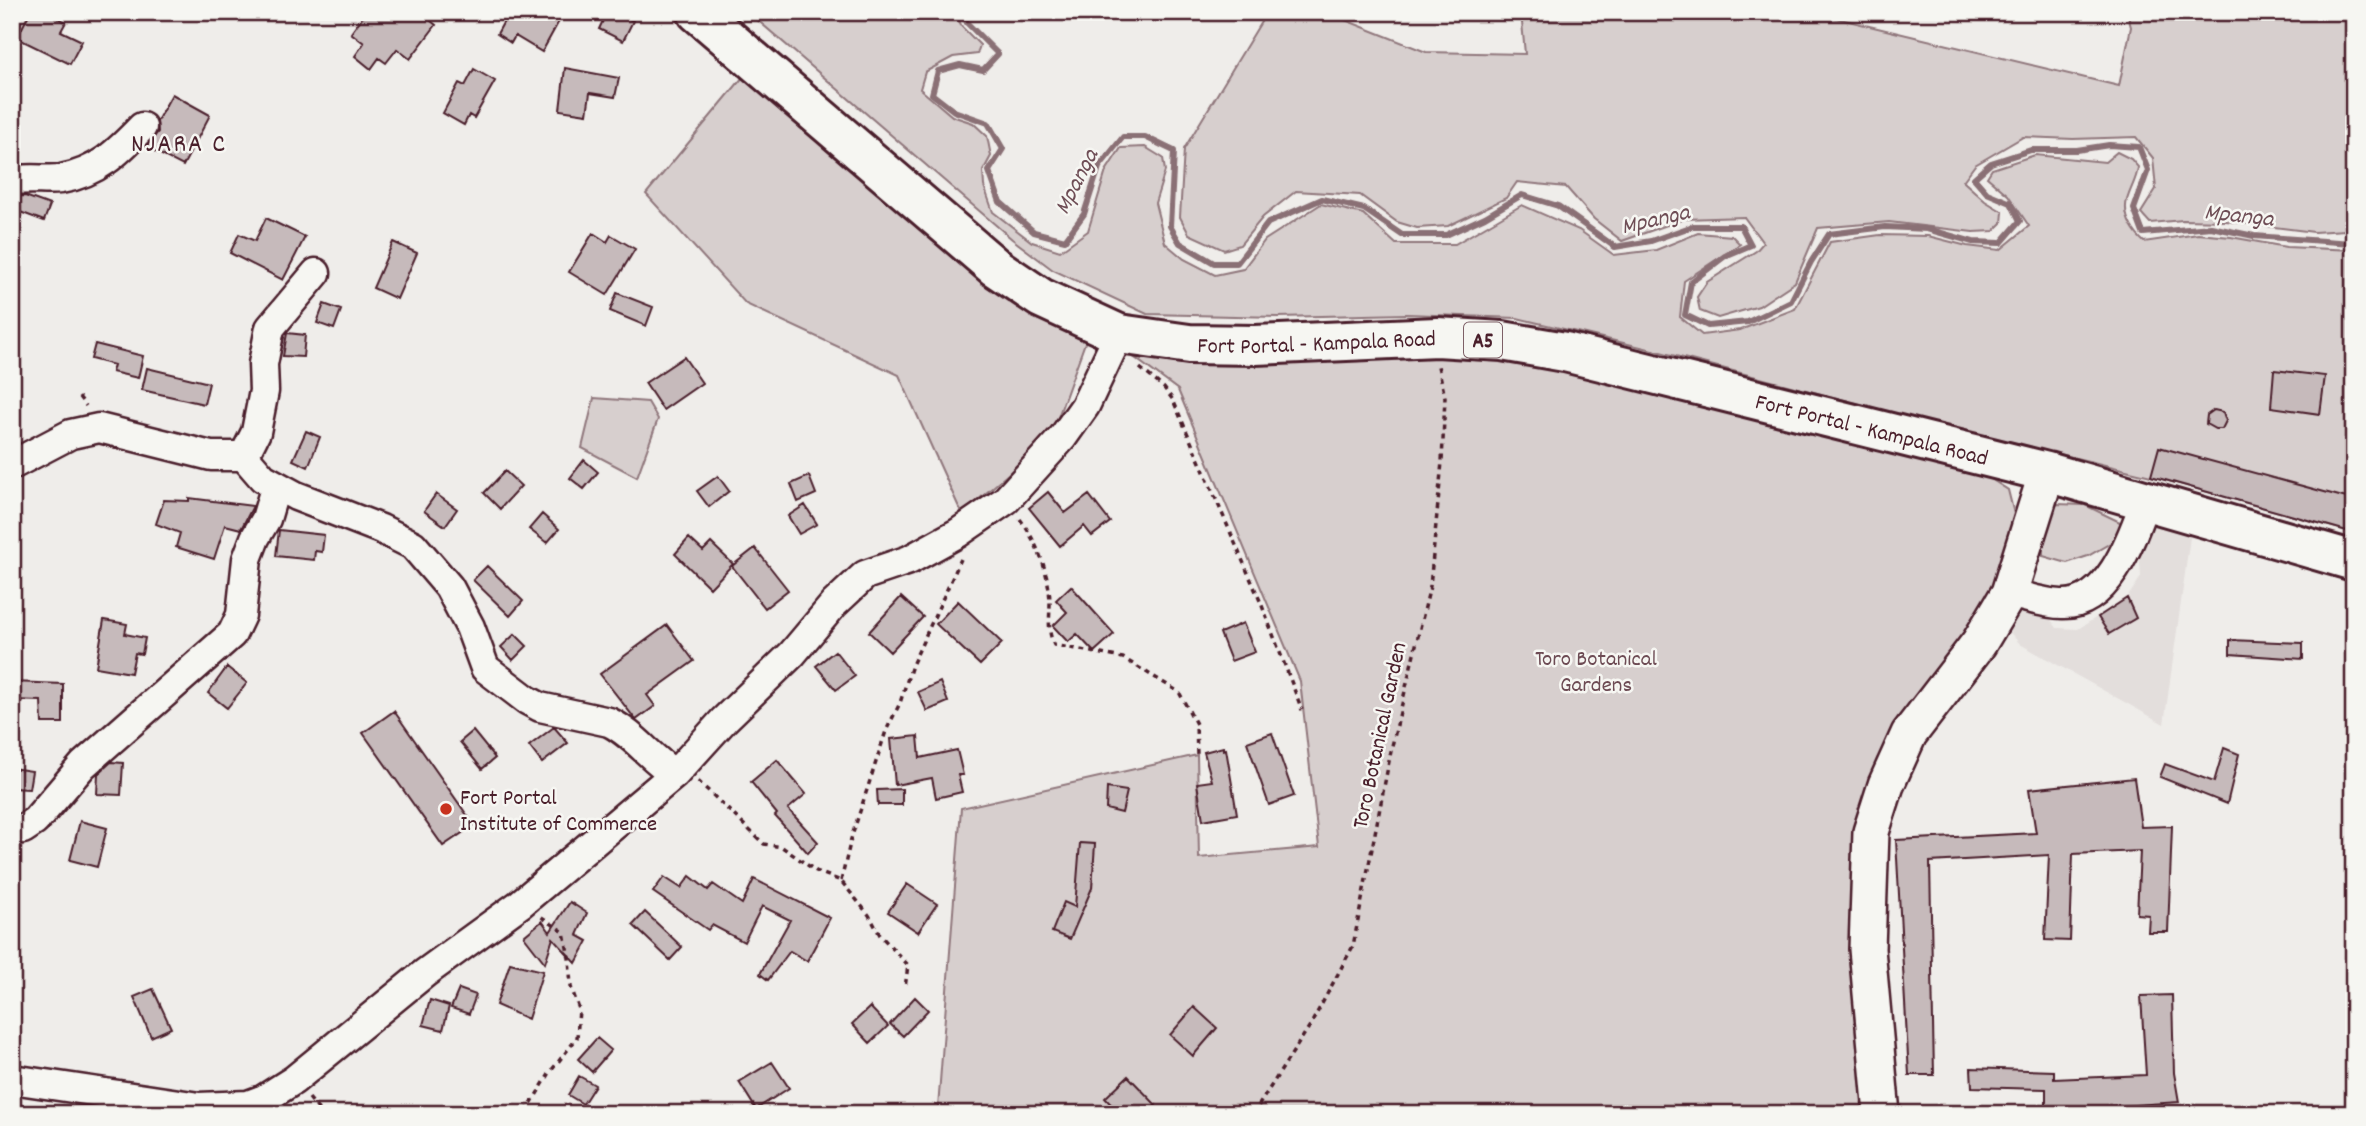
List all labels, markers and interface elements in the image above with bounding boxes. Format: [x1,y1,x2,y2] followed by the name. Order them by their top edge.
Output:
[131,127,227,164] district label: NJARA C
[1047,142,1109,221] water label: Mpanga
[1618,196,1695,245] water label: Mpanga
[2202,196,2277,238] water label: Mpanga
[1464,322,1502,358] road number: A5
[1197,324,1437,365] street label: Fort Portal - Kampala Road
[1751,387,1991,477] street label: Fort Portal - Kampala Road
[1346,639,1417,832] street label: Toro Botanical Garden
[1535,644,1658,703] park label: Toro Botanical Gardens
[460,783,657,842] place label: Fort Portal Institute of Commerce
[438,801,454,817] marker: Fort Portal Institute of Commerce

